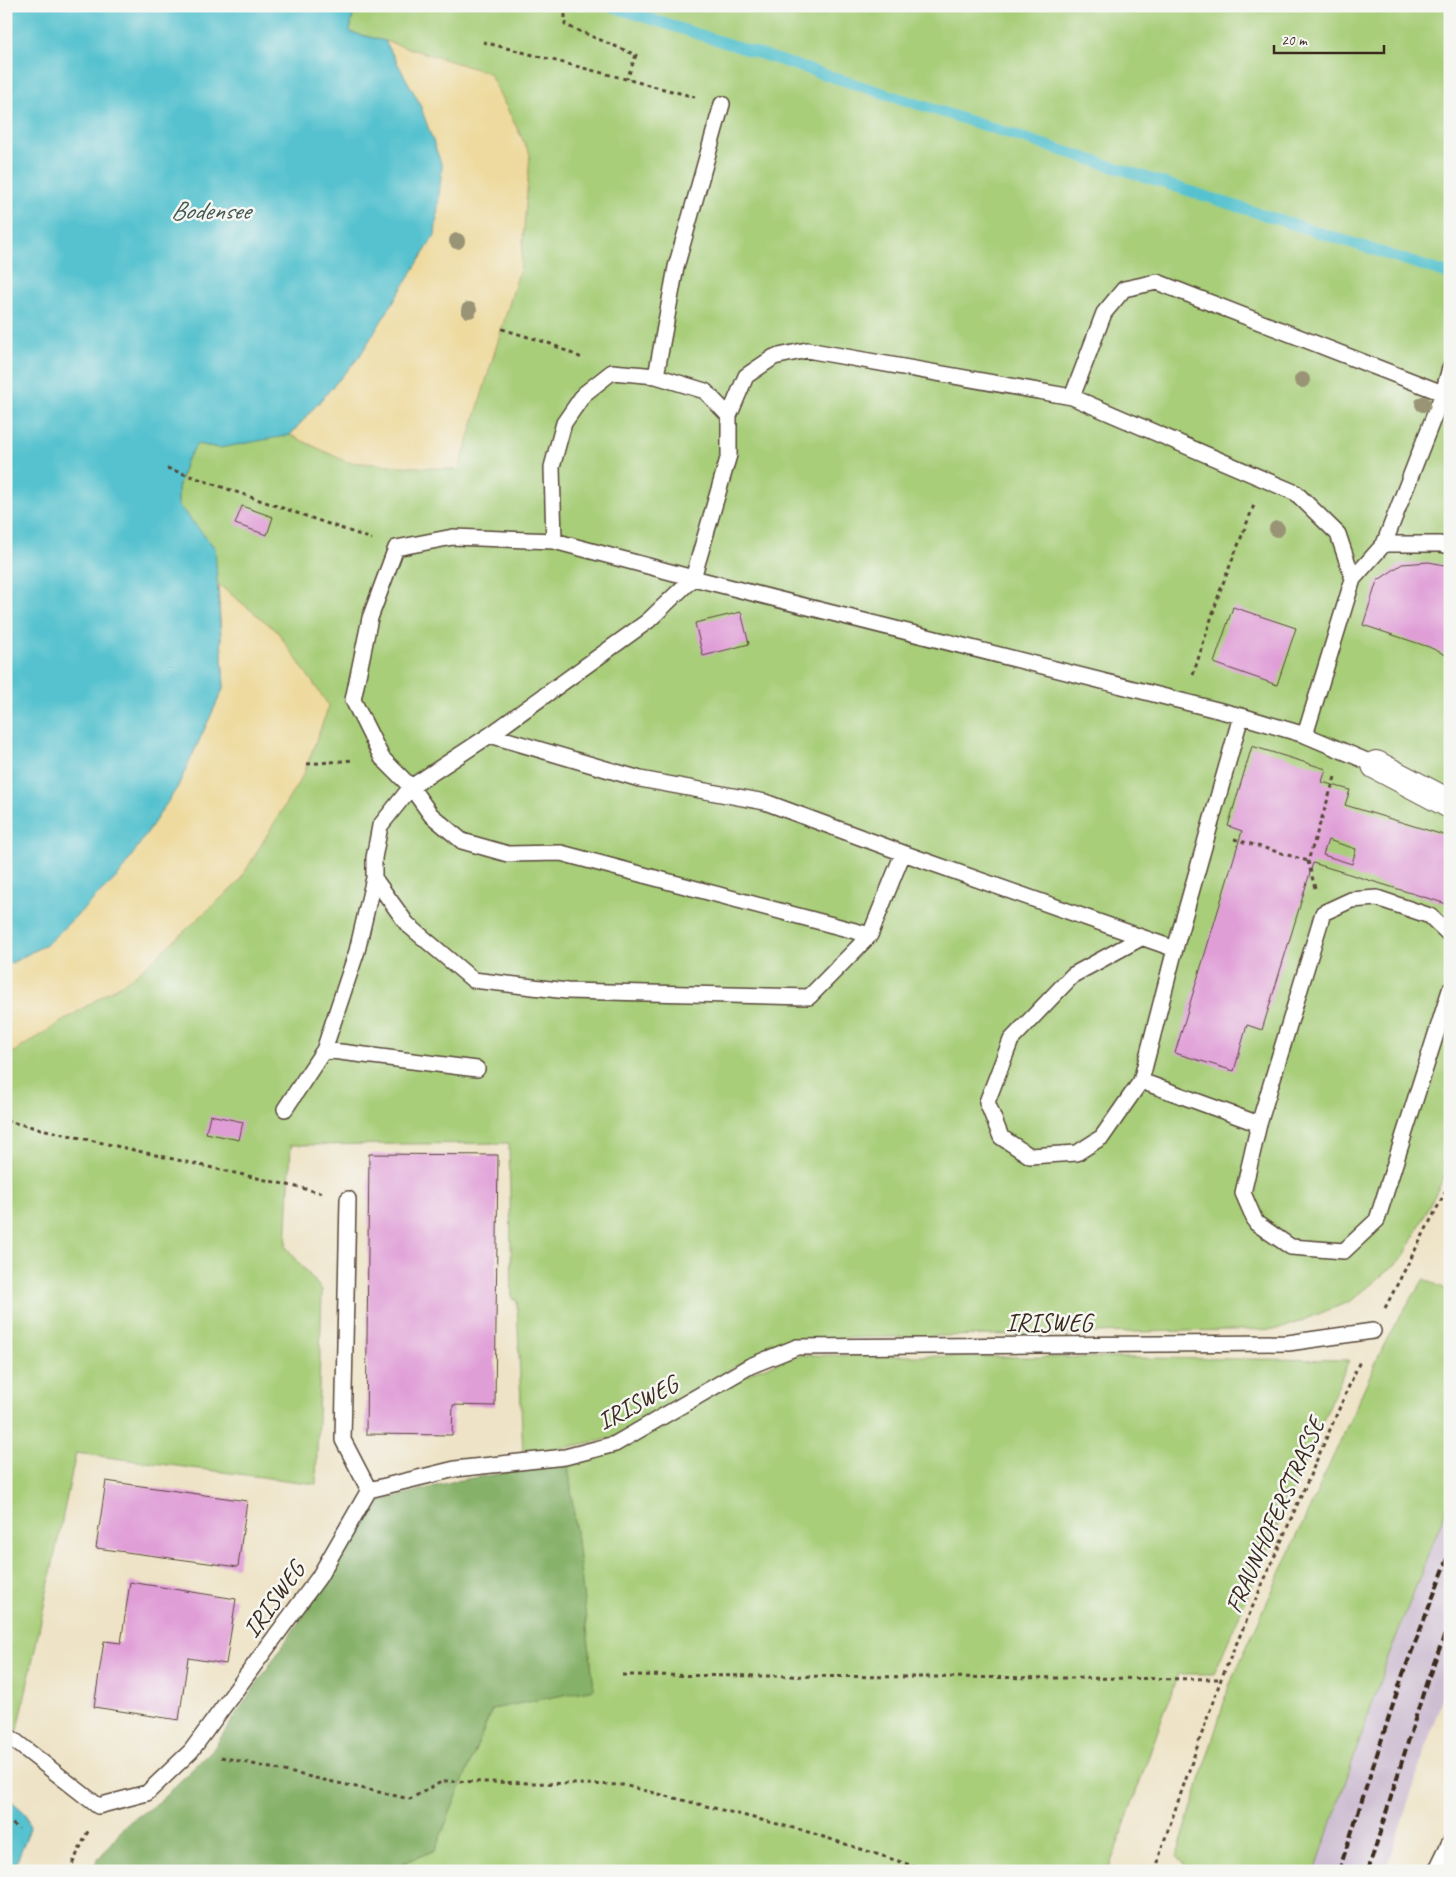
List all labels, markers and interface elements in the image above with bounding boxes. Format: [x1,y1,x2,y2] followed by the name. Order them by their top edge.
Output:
[1274,22,1384,54] scale bar
[1281,31,1308,50] text: 20 m
[171,194,254,227] water label: Bodensee
[1006,1307,1095,1339] street label: IRISWEG
[592,1367,686,1437] street label: IRISWEG
[1217,1410,1334,1618] street label: FRAUNHOFERSTRASSE
[235,1553,314,1644] street label: IRISWEG

